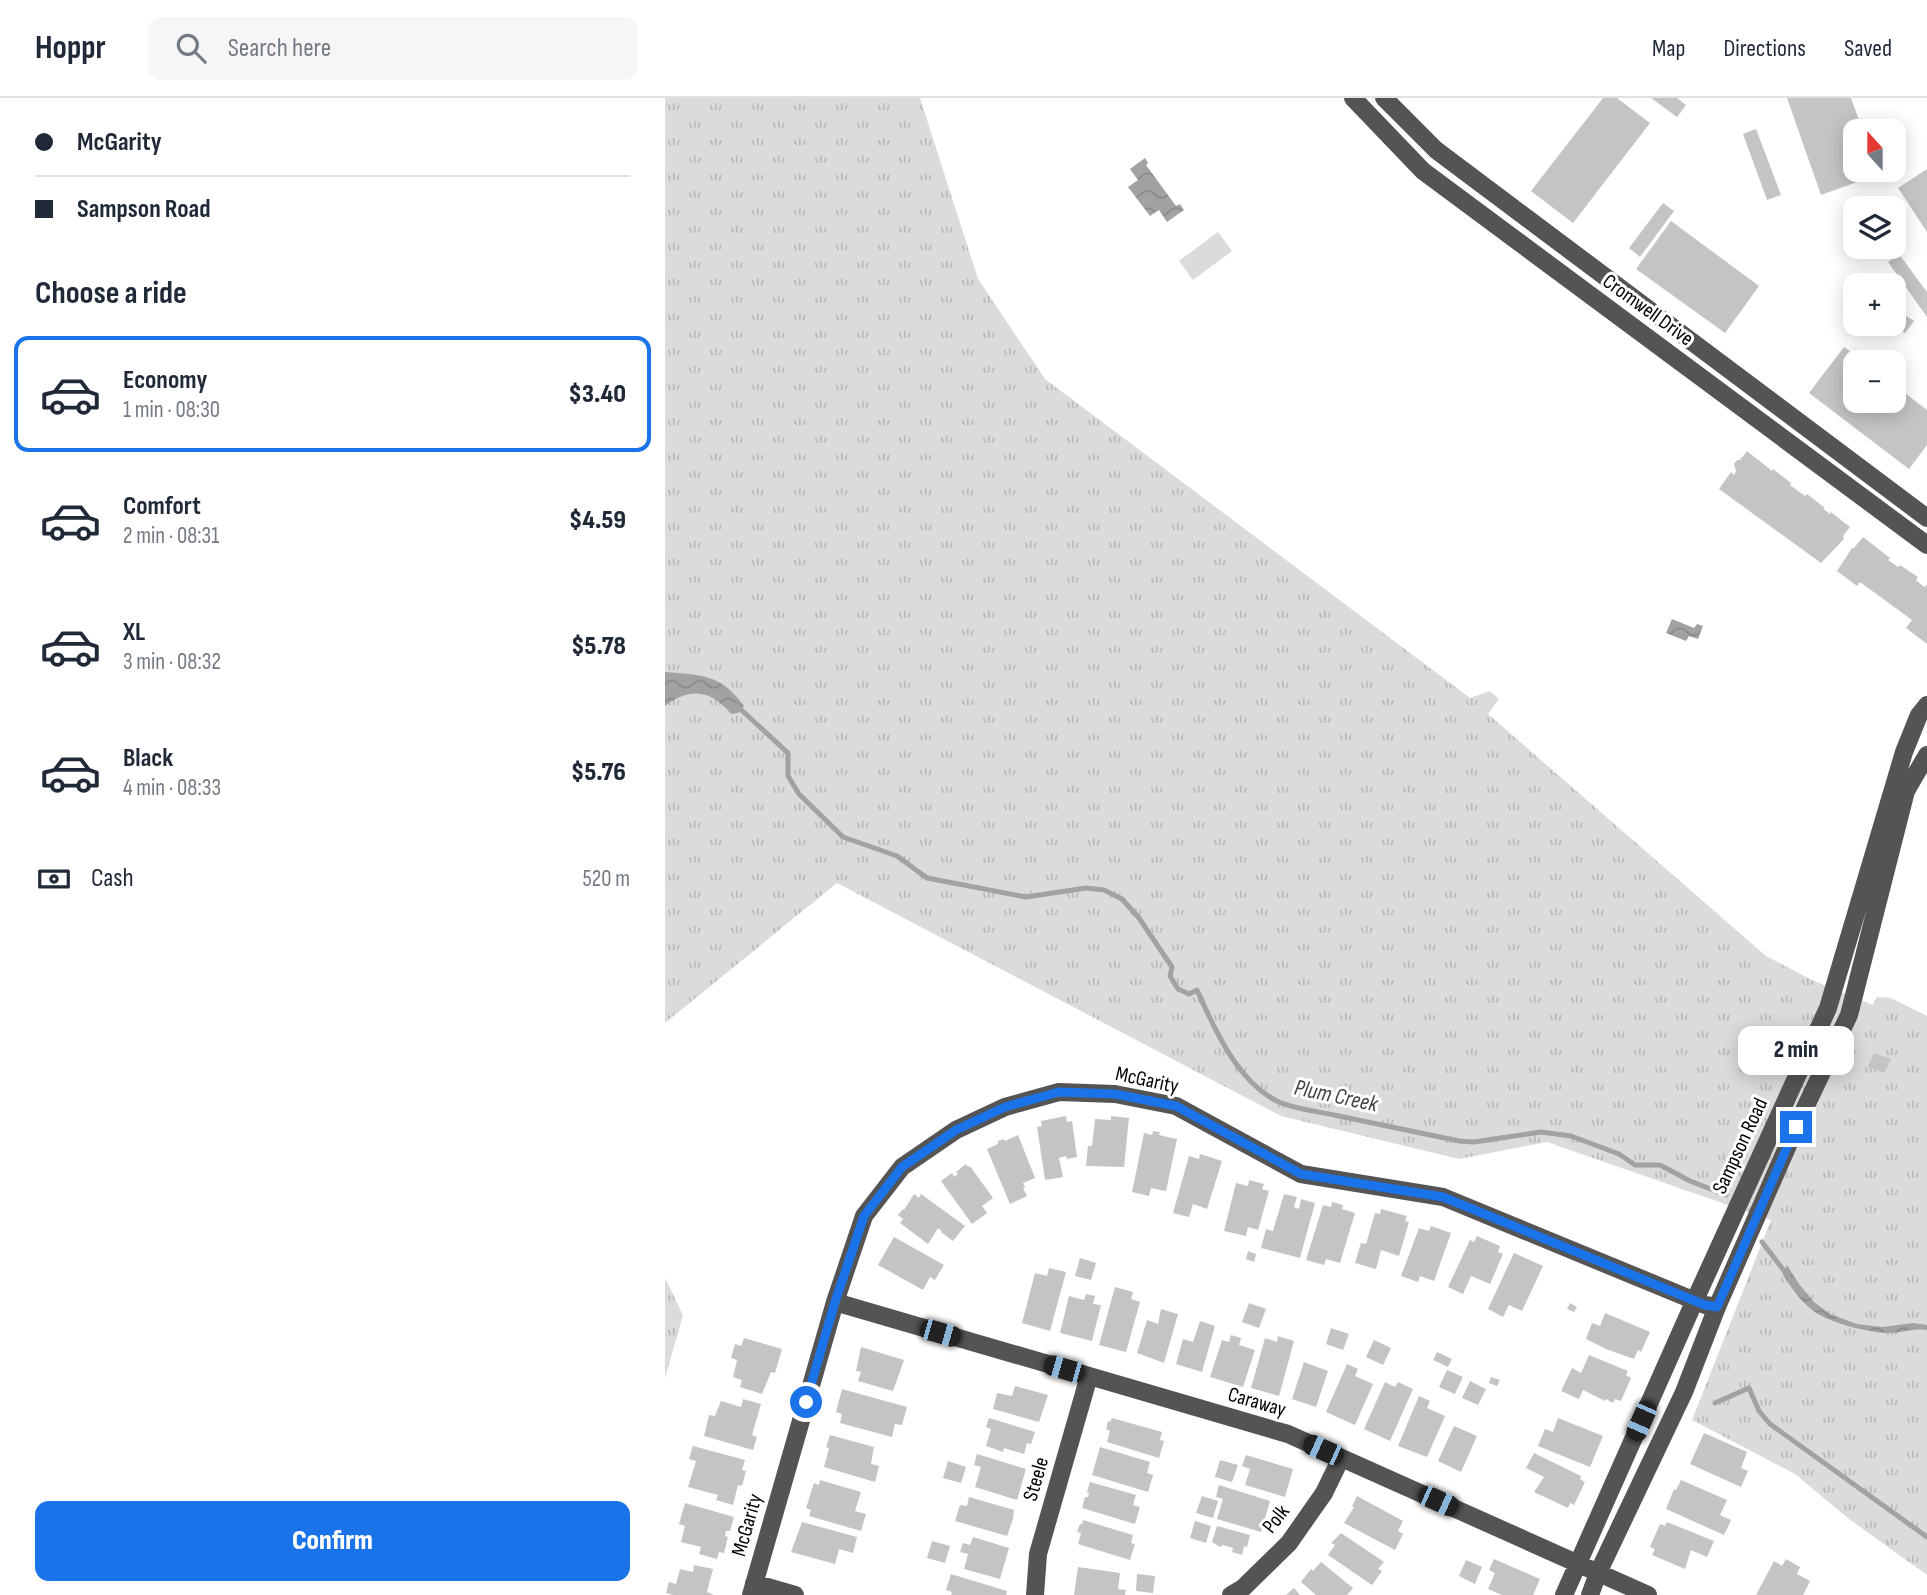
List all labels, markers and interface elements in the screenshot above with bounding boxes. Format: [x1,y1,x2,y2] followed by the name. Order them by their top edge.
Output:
[148,17,638,80] search box
[35,28,106,68] text: Hoppr
[172,29,210,67] icon: search
[228,33,331,64] text: Search here
[1652,34,1685,63] text: Map
[1723,34,1806,63] text: Directions
[1844,34,1892,63] text: Saved
[1843,119,1906,182] north arrow
[1843,119,1906,413] map controls
[77,127,162,158] text: McGarity
[77,194,211,225] text: Sampson Road
[1843,196,1906,259] button: layers
[1598,269,1698,351] street label: Cromwell Drive
[1843,273,1906,336] button: +
[35,274,187,313] text: Choose a ride
[1843,350,1906,413] button: −
[39,363,102,426] icon: car
[123,365,207,396] text: Economy
[569,379,626,410] text: $3.40
[123,396,220,424] text: 1 min · 08:30
[39,489,102,552] icon: car
[123,491,201,522] text: Comfort
[569,505,626,536] text: $4.59
[123,522,219,550] text: 2 min · 08:31
[39,615,102,678] icon: car
[123,617,145,648] text: XL
[571,631,626,662] text: $5.78
[123,648,221,676] text: 3 min · 08:32
[39,741,102,804] icon: car
[123,743,173,774] text: Black
[571,757,626,788] text: $5.76
[123,774,221,802] text: 4 min · 08:33
[35,860,73,898] icon: cash
[91,863,134,894] text: Cash
[583,865,630,893] text: 520 m
[1738,1026,1854,1074] callout: 2 min
[1774,1036,1818,1064] text: 2 min
[1113,1061,1181,1099] street label: McGarity
[1292,1074,1382,1119] water label: Plum Creek
[1707,1094,1773,1198] street label: Sampson Road
[1780,1111,1812,1143] route end
[917,1317,964,1349] car
[1041,1353,1088,1385] car
[1225,1382,1289,1422] street label: Caraway
[790,1386,822,1418] route start
[1623,1398,1660,1444] car
[1300,1432,1347,1468] car
[1018,1454,1054,1504] street label: Steele
[1415,1483,1462,1519] car
[726,1491,768,1559] street label: McGarity
[1257,1500,1295,1538] street label: Polk
[35,1501,630,1581] button: Confirm

